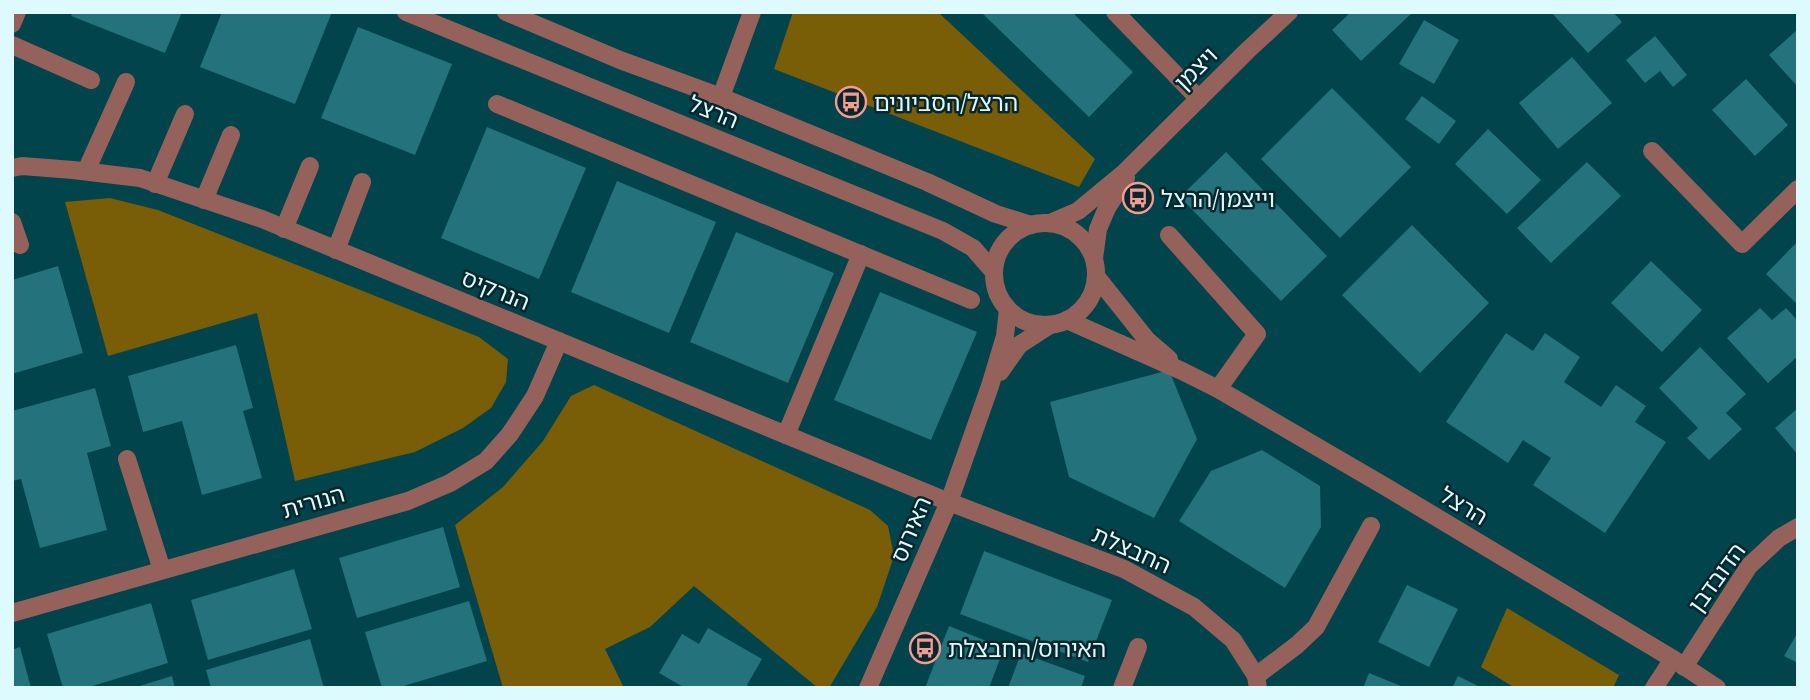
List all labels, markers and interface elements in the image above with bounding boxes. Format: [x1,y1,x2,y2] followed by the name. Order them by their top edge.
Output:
[1166,39,1224,97] street label: ויצמן
[834,85,868,119] bus stop icon: הרצל/הסביונים
[874,86,1018,118] place label: הרצל/הסביונים
[684,87,744,135] street label: הרצל
[1121,181,1155,215] bus stop icon: וייצמן/הרצל
[1161,182,1275,214] place label: וייצמן/הרצל
[457,261,535,317] street label: הנרקיס
[278,477,348,525] street label: הנורית
[1434,478,1494,532] street label: הרצל
[882,491,938,567] street label: האירוס
[1087,517,1177,581] street label: החבצלת
[1680,536,1752,618] street label: הדובדבן
[908,631,942,665] bus stop icon: האירוס/החבצלת
[948,632,1106,664] place label: האירוס/החבצלת

